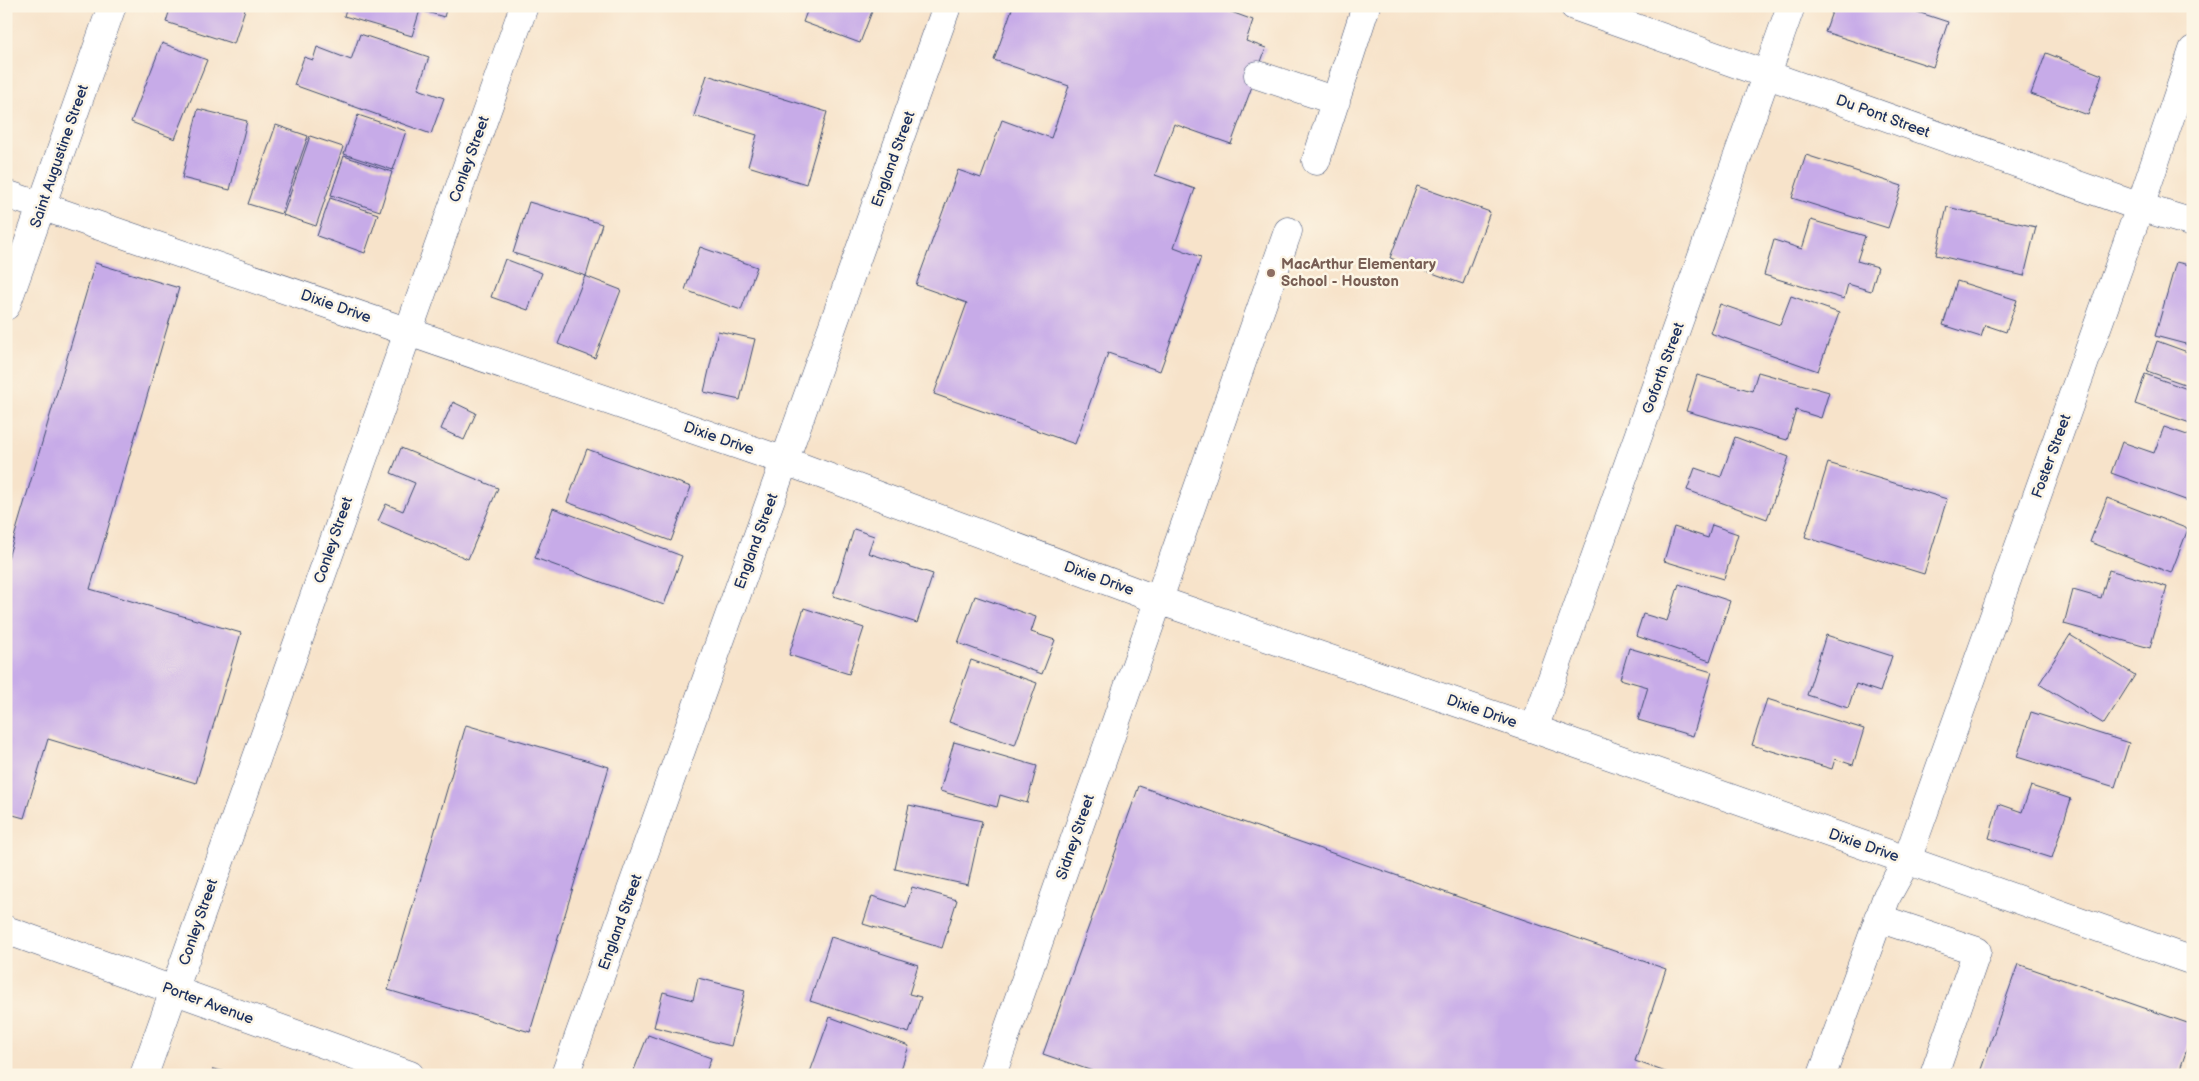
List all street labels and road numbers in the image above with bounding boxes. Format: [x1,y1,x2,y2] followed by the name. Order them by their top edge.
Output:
[26,82,93,230] street label: Saint Augustine Street
[1833,91,1933,142] street label: Du Pont Street
[867,108,920,210] street label: England Street
[445,113,494,205] street label: Conley Street
[298,286,374,327] street label: Dixie Drive
[1638,320,1689,416] street label: Goforth Street
[2028,411,2076,501] street label: Foster Street
[681,418,757,459] street label: Dixie Drive
[730,490,783,592] street label: England Street
[310,494,357,586] street label: Conley Street
[1061,557,1137,600] street label: Dixie Drive
[1444,691,1520,732] street label: Dixie Drive
[1052,792,1099,882] street label: Sidney Street
[1826,825,1902,866] street label: Dixie Drive
[594,871,647,973] street label: England Street
[175,876,222,968] street label: Conley Street
[160,978,256,1029] street label: Porter Avenue

